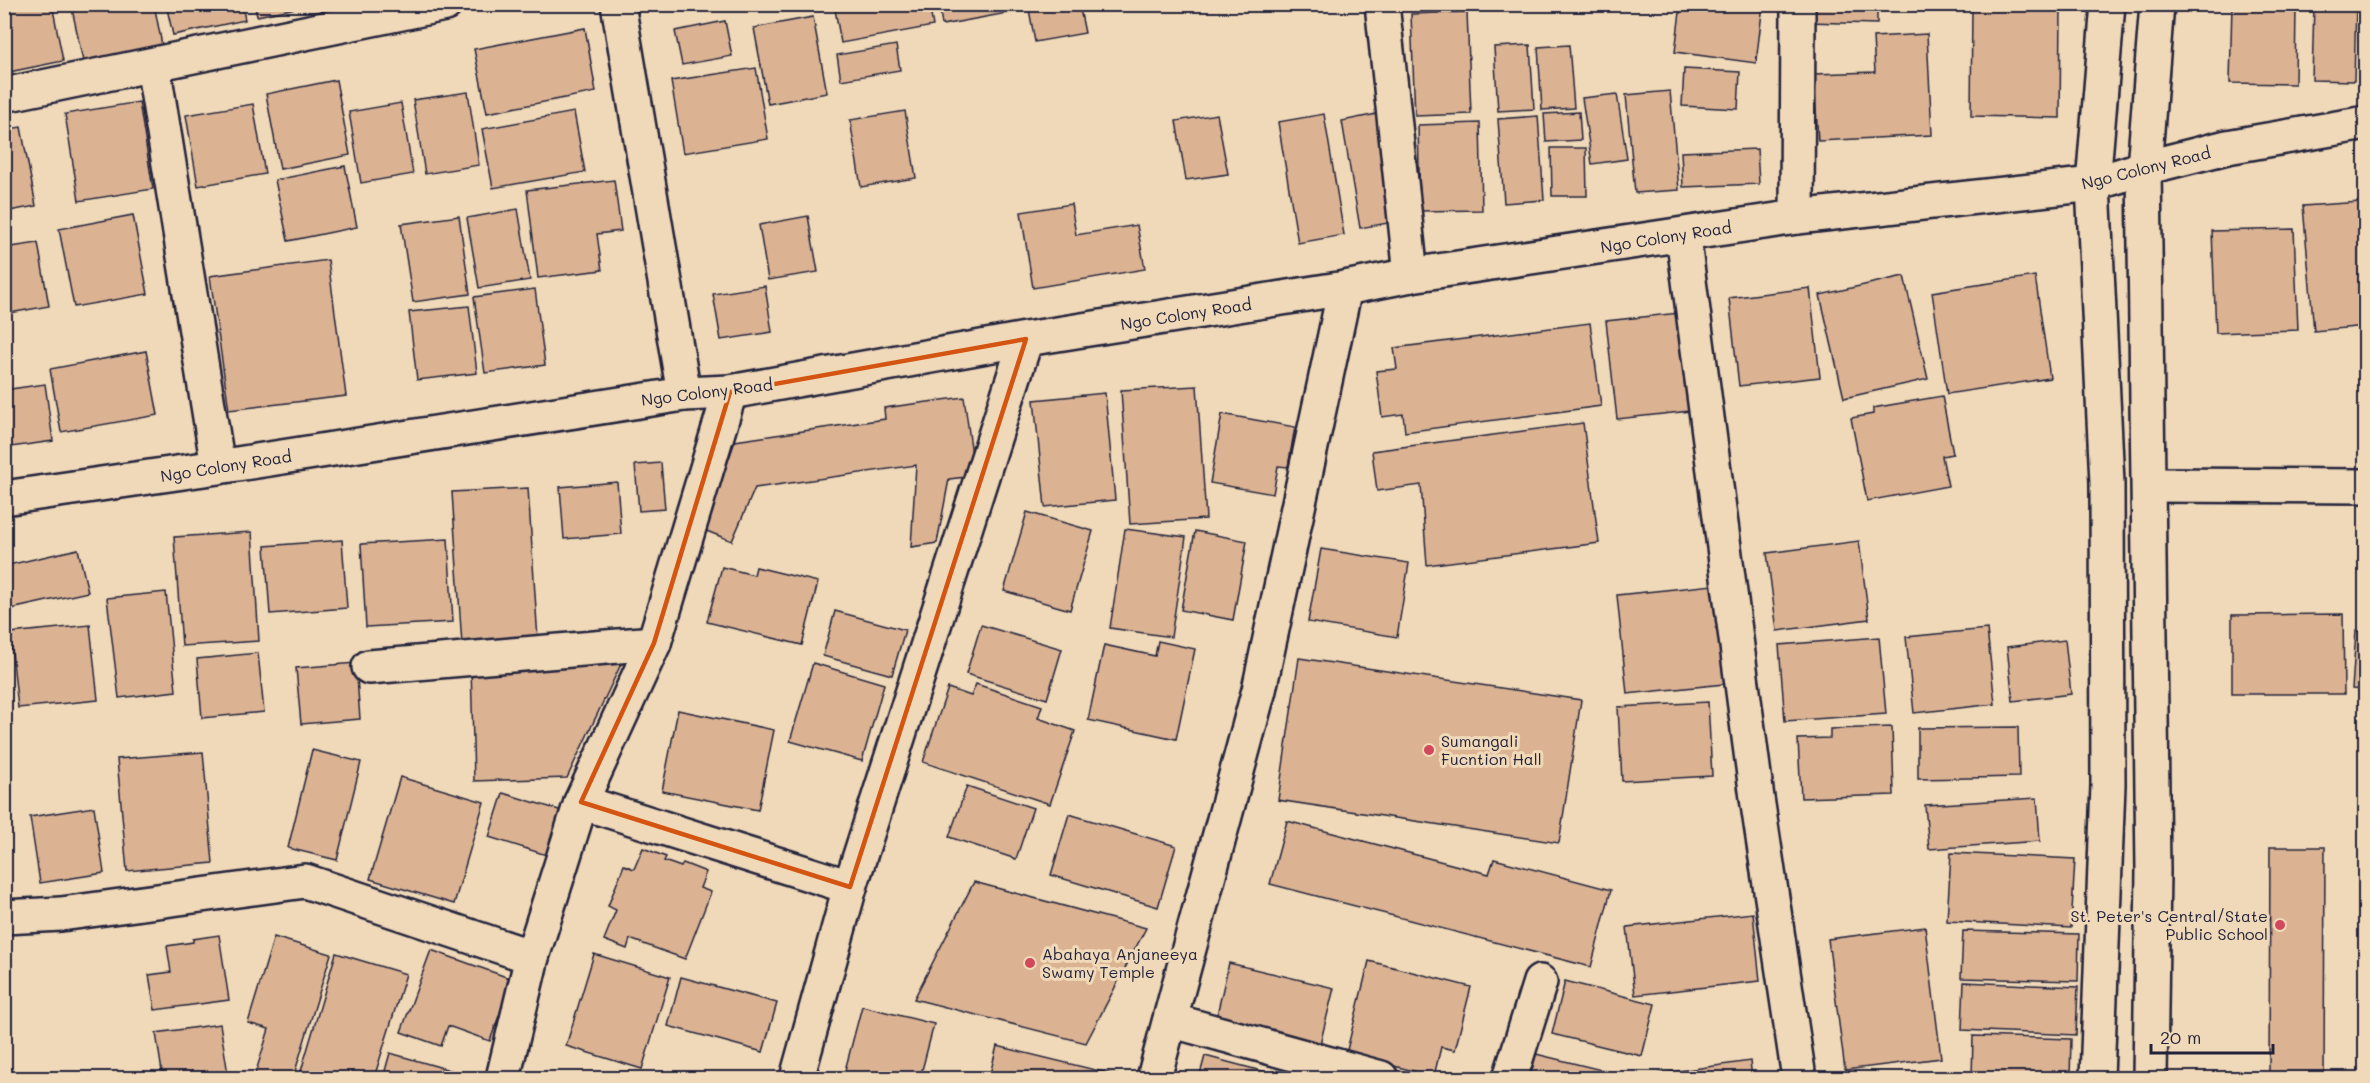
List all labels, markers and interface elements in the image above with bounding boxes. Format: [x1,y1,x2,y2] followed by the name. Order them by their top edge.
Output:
[2079,141,2213,194] street label: Ngo Colony Road
[1599,216,1733,257] street label: Ngo Colony Road
[1119,293,1253,334] street label: Ngo Colony Road
[640,373,774,410] street label: Ngo Colony Road
[159,445,293,486] street label: Ngo Colony Road
[1441,730,1542,769] place label: Sumangali Fucntion Hall
[1422,743,1436,757] marker: Sumangali Fucntion Hall
[2070,905,2268,944] place label: St. Peter's Central/State Public School
[2273,918,2287,932] marker: St. Peter's Central/State Public School
[1042,943,1198,982] place label: Abahaya Anjaneeya Swamy Temple
[1023,956,1037,970] marker: Abahaya Anjaneeya Swamy Temple
[2151,1017,2272,1055] scale bar
[2160,1025,2201,1049] text: 20 m

